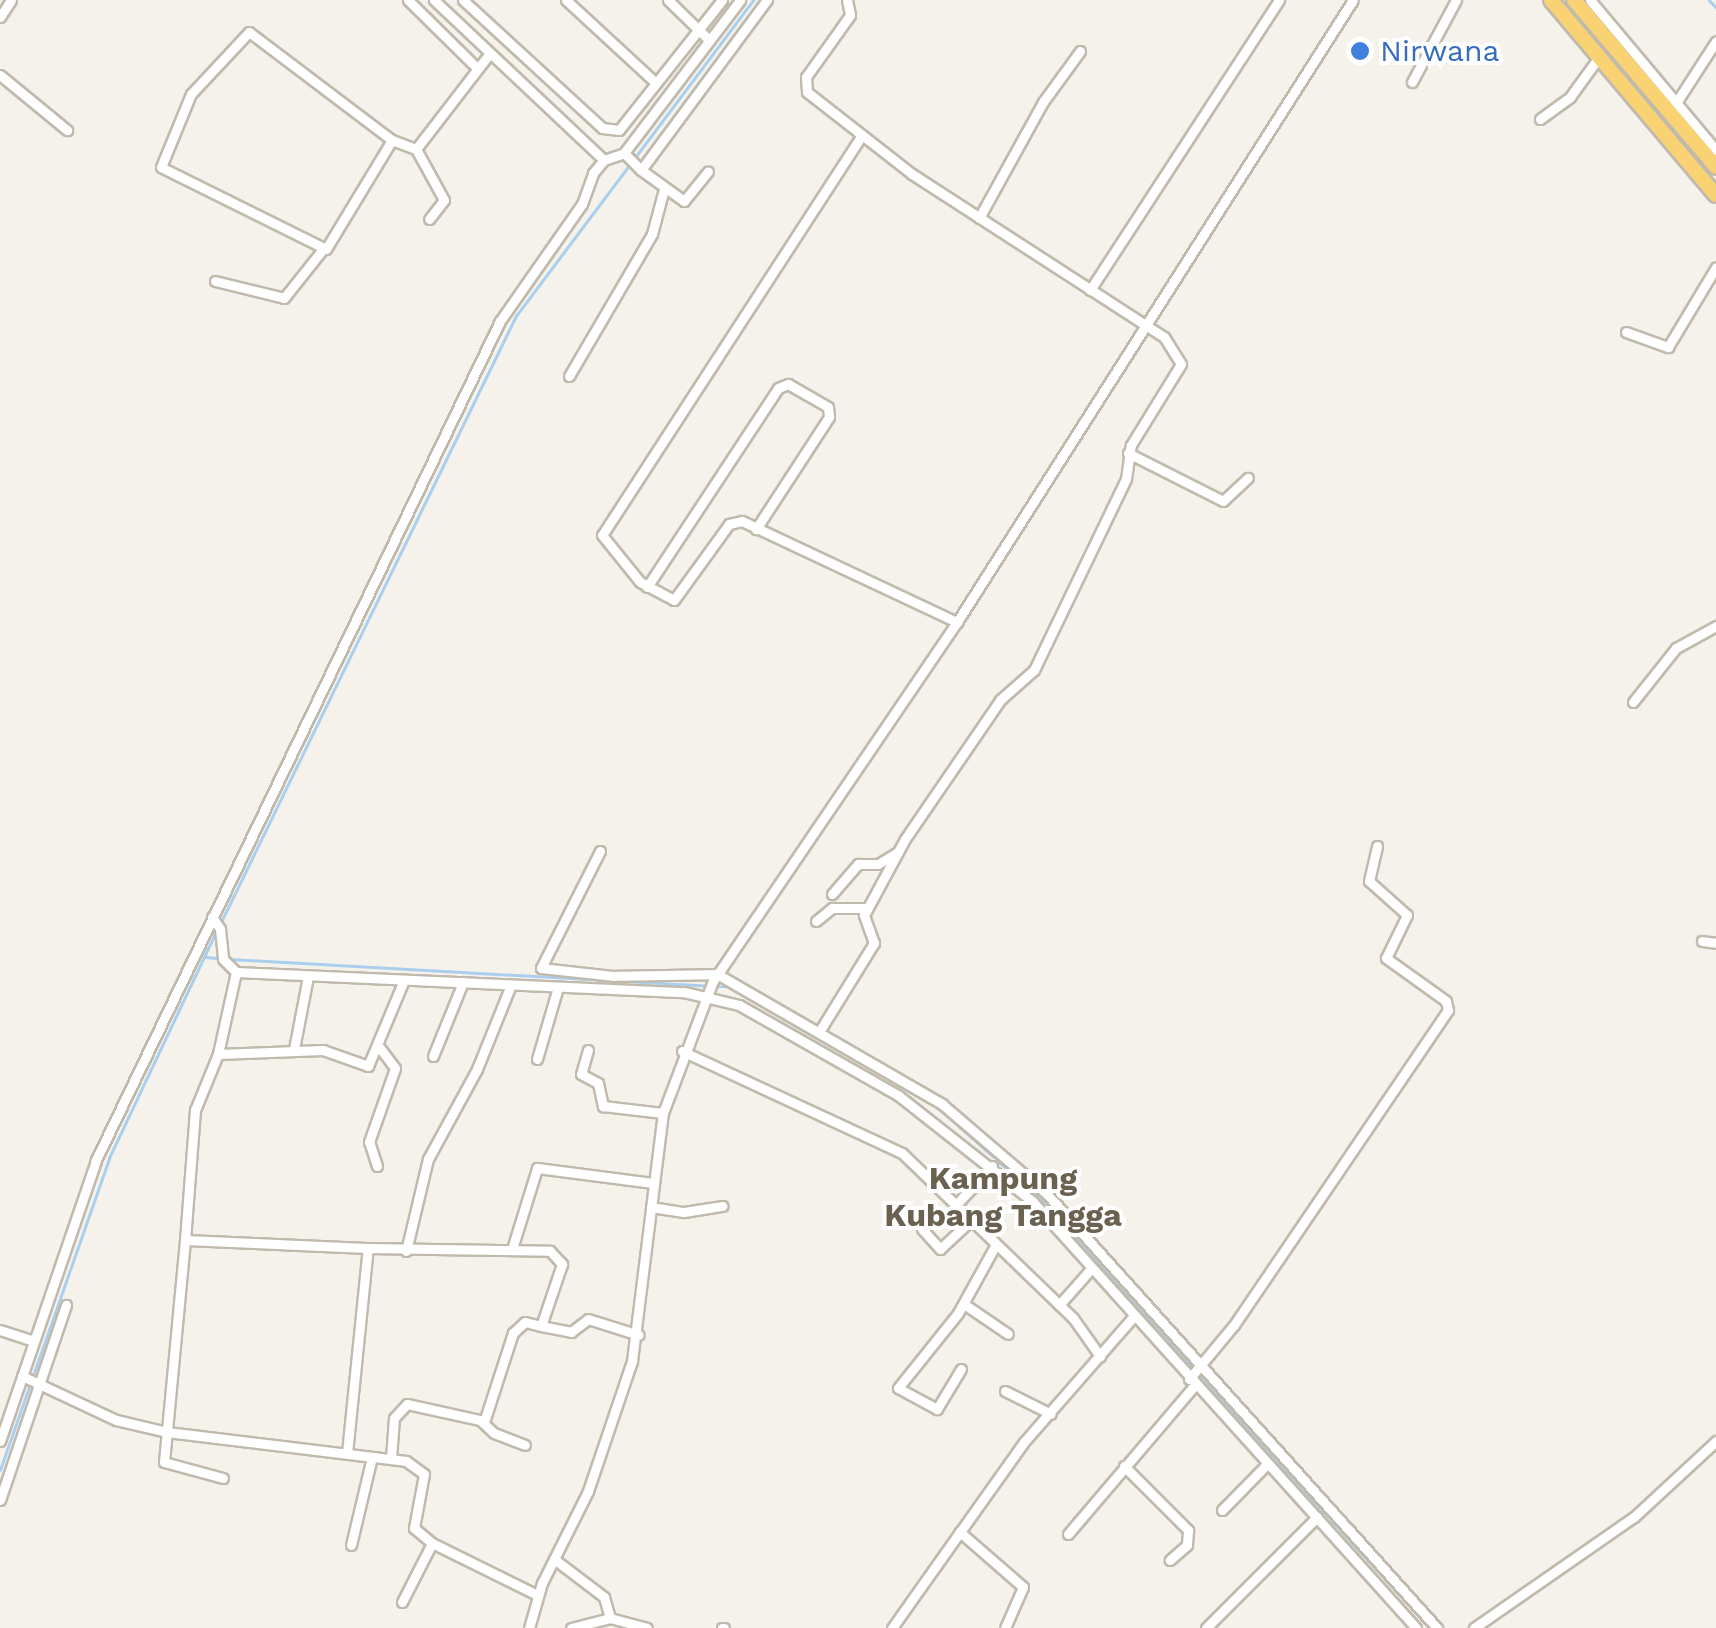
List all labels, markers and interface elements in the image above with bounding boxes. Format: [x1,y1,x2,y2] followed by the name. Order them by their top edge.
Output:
[1380,33,1500,69] place label: Nirwana
[1349,40,1371,62] marker: Nirwana
[884,1160,1122,1235] district label: Kampung Kubang Tangga

